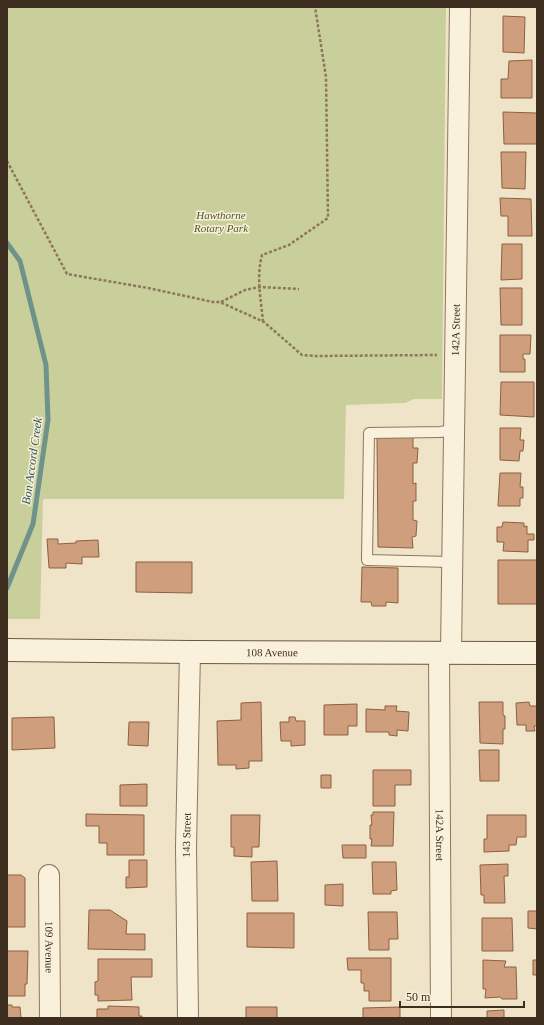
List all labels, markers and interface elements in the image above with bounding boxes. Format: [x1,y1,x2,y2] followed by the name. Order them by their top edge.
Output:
[193,209,249,234] park label: Hawthorne Rotary Park
[449,304,462,356] street label: 142A Street
[19,416,45,505] water label: Bon Accord Creek
[246,646,298,658] street label: 108 Avenue
[434,809,446,861] street label: 142A Street
[180,812,193,858] street label: 143 Street
[43,921,56,973] street label: 109 Avenue
[400,983,524,1009] scale bar
[406,990,431,1004] text: 50 m

